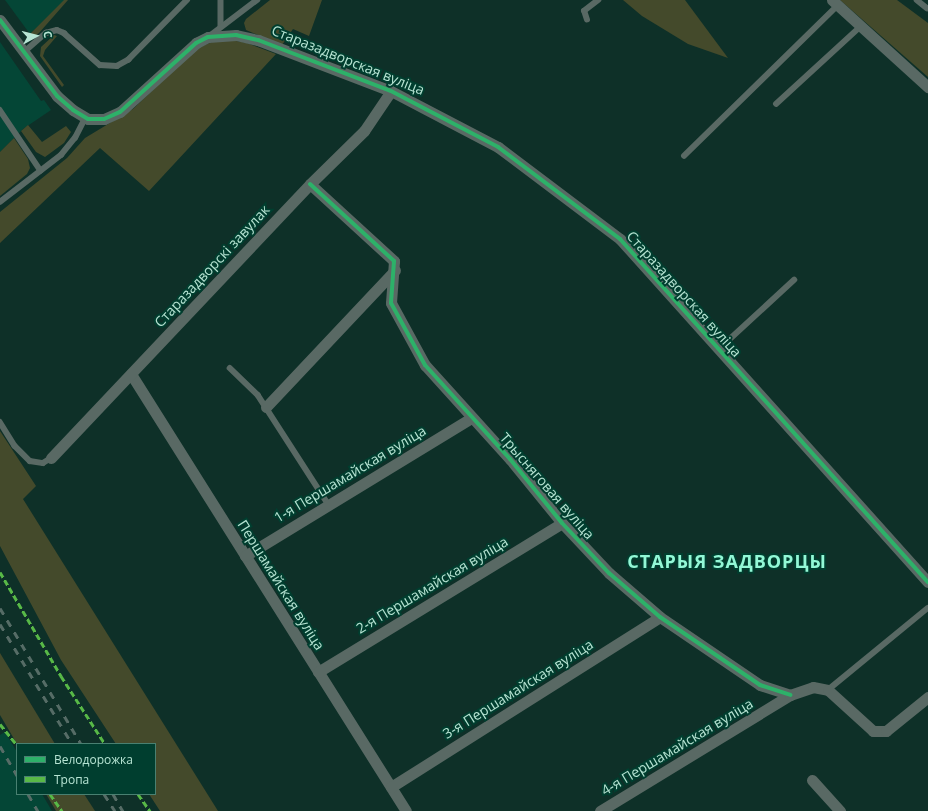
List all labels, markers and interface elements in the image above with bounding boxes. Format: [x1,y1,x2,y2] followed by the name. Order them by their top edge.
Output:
[16,16,56,56] north arrow
[269,22,427,98] street label: Старазадворская вуліца
[41,30,56,39] text: С
[151,201,273,331] street label: Старазадворскі завулак
[623,228,745,360] street label: Старазадворская вуліца
[271,422,429,526] street label: 1-я Першамайская вуліца
[496,429,598,543] street label: Трысняговая вуліца
[234,517,328,653] street label: Першамайская вуліца
[353,533,511,637] street label: 2-я Першамайская вуліца
[627,550,827,572] district label: СТАРЫЯ ЗАДВОРЦЫ
[440,636,596,742] street label: 3-я Першамайская вуліца
[598,695,756,799] street label: 4-я Першамайская вуліца
[16,743,156,795] legend
[54,751,133,768] text: Велодорожка
[54,771,89,788] text: Тропа

